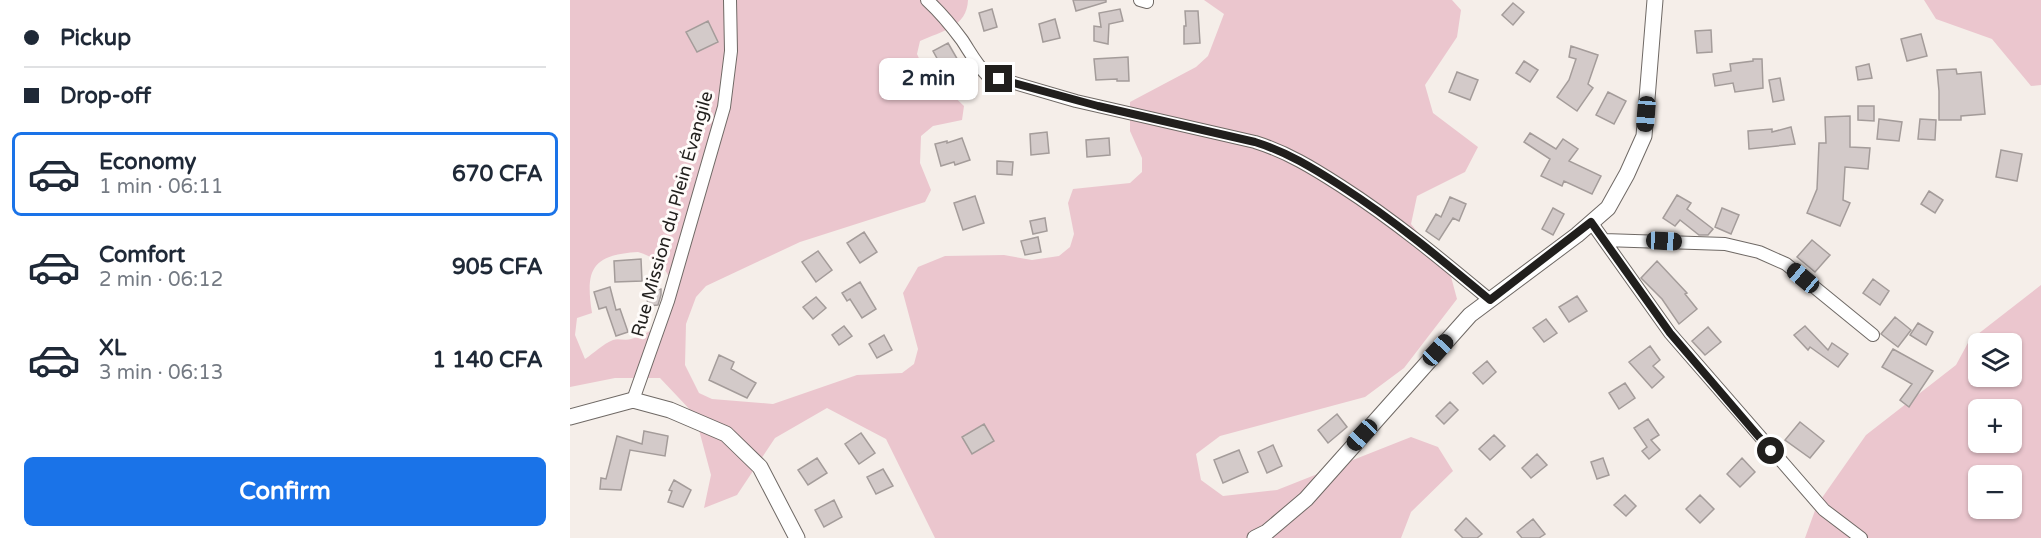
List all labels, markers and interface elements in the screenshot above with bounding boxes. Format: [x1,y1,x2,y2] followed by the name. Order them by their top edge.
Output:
[60,25,131,51] text: Pickup
[879,58,978,100] callout: 2 min
[985,65,1012,92] route end
[902,67,955,91] text: 2 min
[60,83,151,109] text: Drop-off
[626,89,718,339] street label: Rue Mission du Plein Évangile
[1635,95,1657,133] car
[27,147,81,201] icon: car
[99,149,196,175] text: Economy
[452,161,543,187] text: 670 CFA
[99,175,223,199] text: 1 min · 06:11
[1646,231,1682,251] car
[27,240,81,294] icon: car
[99,242,185,268] text: Comfort
[452,254,543,280] text: 905 CFA
[1783,260,1823,296] car
[99,268,223,292] text: 2 min · 06:12
[1419,331,1457,369] car
[27,333,81,387] icon: car
[1968,333,2022,519] map controls
[1968,333,2022,387] button: layers
[99,335,126,361] text: XL
[432,347,543,373] text: 1 140 CFA
[99,361,223,385] text: 3 min · 06:13
[1968,399,2022,453] button: +
[1343,416,1381,454] car
[1757,437,1784,464] route start
[24,457,546,526] button: Confirm
[1968,465,2022,519] button: −

